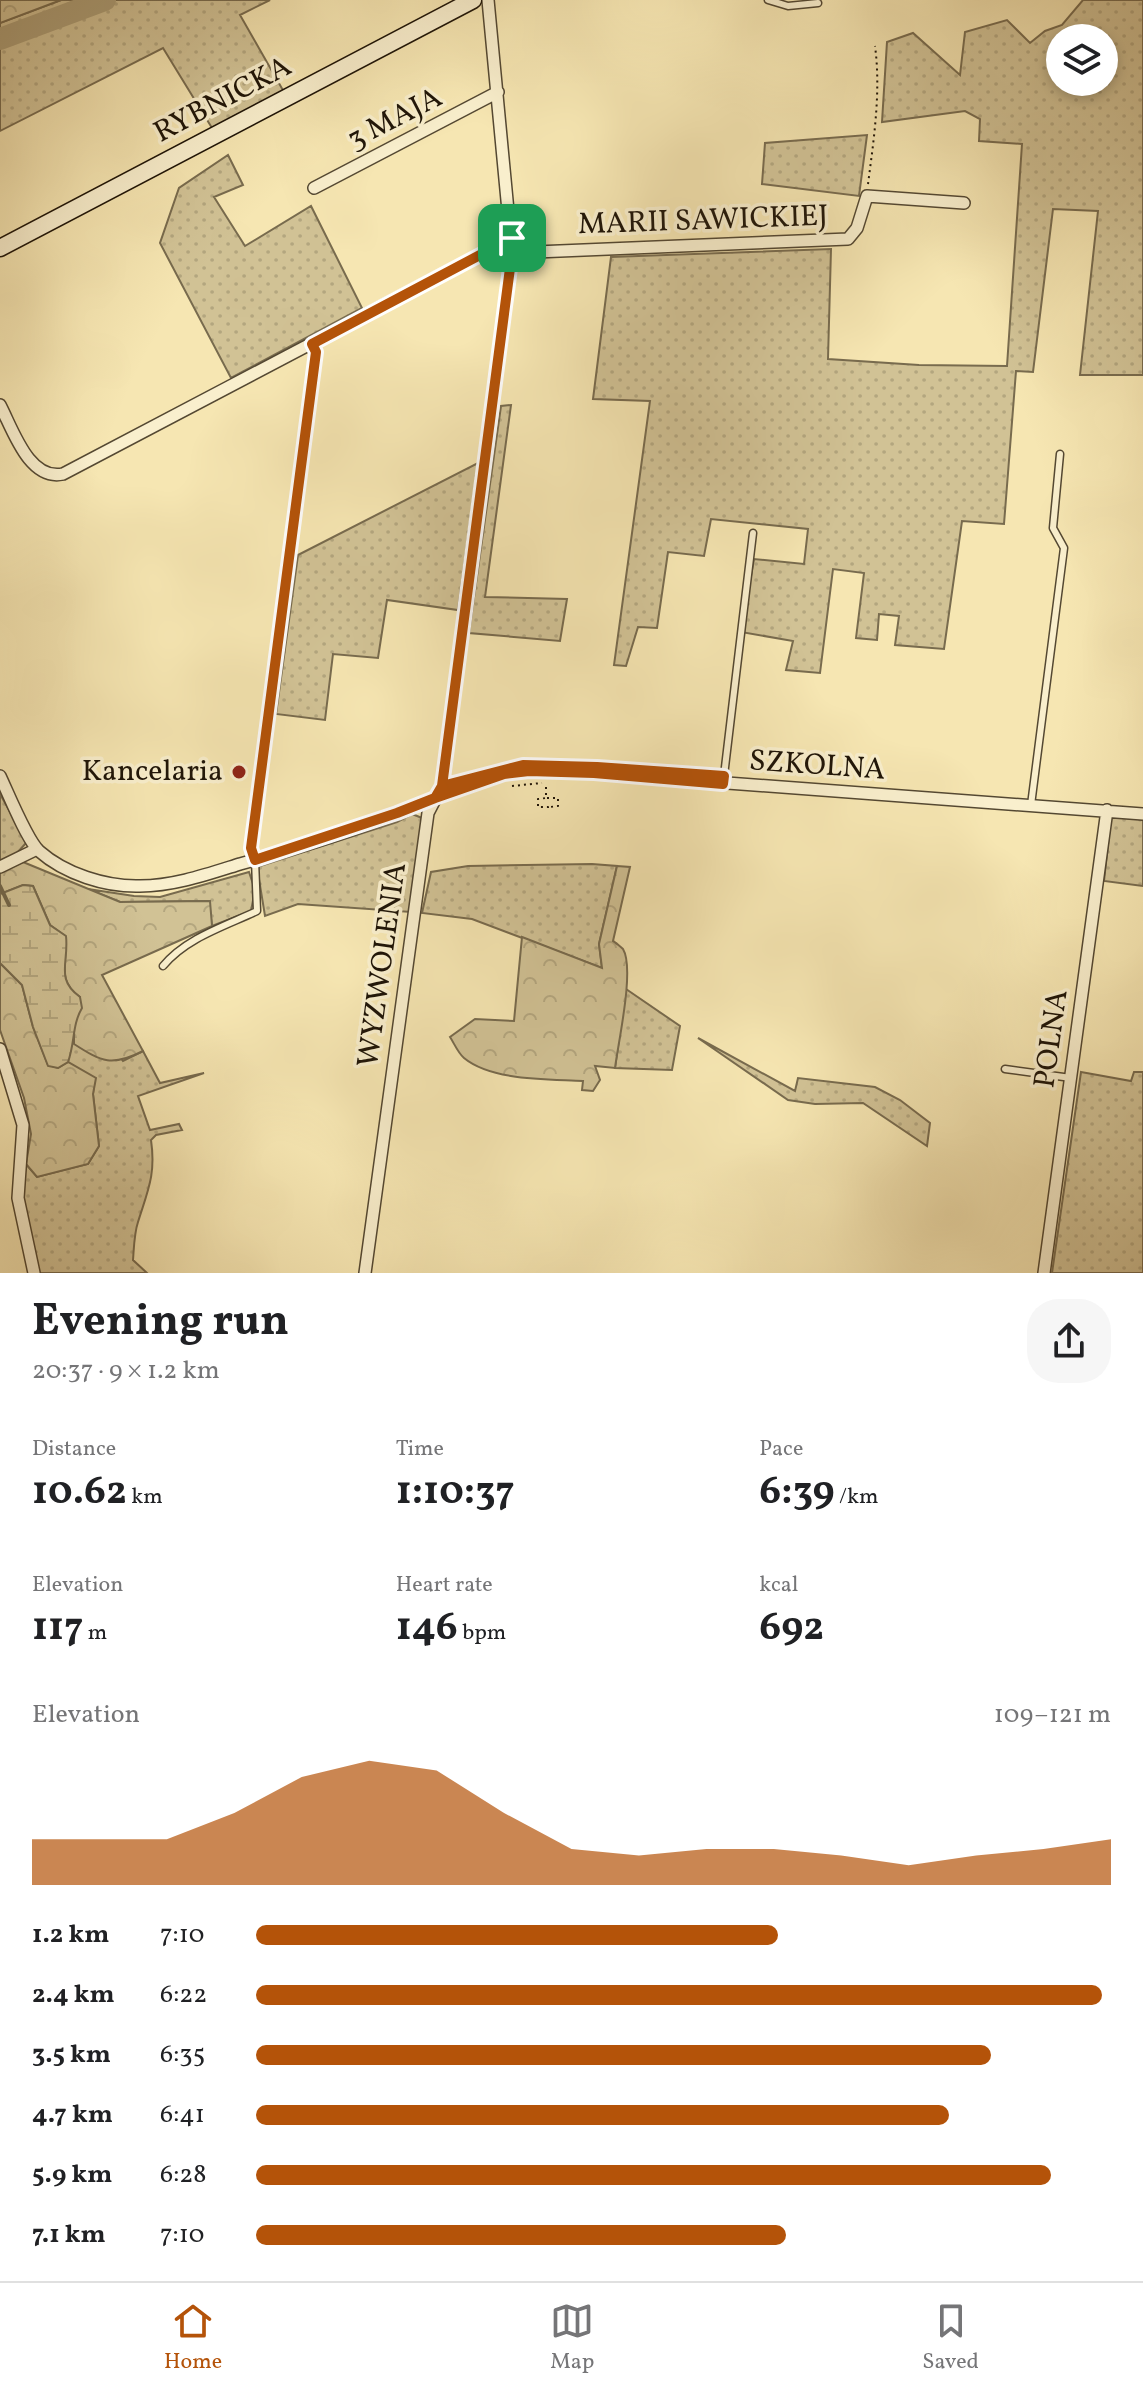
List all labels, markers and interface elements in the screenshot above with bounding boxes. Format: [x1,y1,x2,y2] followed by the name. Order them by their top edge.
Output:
[1046,24,1118,96] map controls
[1046,24,1118,96] button: layers
[147,46,299,154] street label: RYBNICKA
[340,77,450,161] street label: 3 MAJA
[577,196,829,246] street label: MARII SAWICKIEJ
[478,204,546,272] pin
[490,216,534,260] icon: arrive
[747,740,887,792] street label: SZKOLNA
[82,751,223,793] place label: Kancelaria
[230,763,248,781] marker: Kancelaria
[348,860,418,1070] street label: WYZWOLENIA
[1024,987,1080,1091] street label: POLNA
[32,1292,289,1353] text: Evening run
[1027,1299,1111,1383] button: share
[32,1353,220,1389] text: 20:37 · 9 × 1.2 km
[32,1434,116,1465] text: Distance
[396,1434,444,1465] text: Time
[759,1434,803,1465] text: Pace
[32,1465,127,1521] text: 10.62
[396,1465,515,1521] text: 1:10:37
[759,1465,835,1521] text: 6:39
[127,1482,163,1513] text: km
[835,1482,878,1513] text: /km
[32,1570,123,1601] text: Elevation
[396,1570,493,1601] text: Heart rate
[759,1570,798,1601] text: kcal
[32,1601,83,1657] text: 117
[396,1601,458,1657] text: 146
[759,1601,824,1657] text: 692
[83,1618,107,1649] text: m
[458,1618,506,1649] text: bpm
[32,1697,140,1733] text: Elevation
[994,1697,1111,1733] text: 109–121 m
[32,1917,109,1953] text: 1.2 km
[160,1917,204,1953] text: 7:10
[32,1977,115,2013] text: 2.4 km
[160,1977,207,2013] text: 6:22
[32,2037,111,2073] text: 3.5 km
[160,2037,205,2073] text: 6:35
[32,2097,113,2133] text: 4.7 km
[160,2097,205,2133] text: 6:41
[32,2157,112,2193] text: 5.9 km
[160,2157,206,2193] text: 6:28
[32,2217,106,2253] text: 7.1 km
[160,2217,204,2253] text: 7:10
[164,2299,222,2378] tab: Home
[550,2299,594,2378] tab: Map
[922,2299,979,2378] tab: Saved

